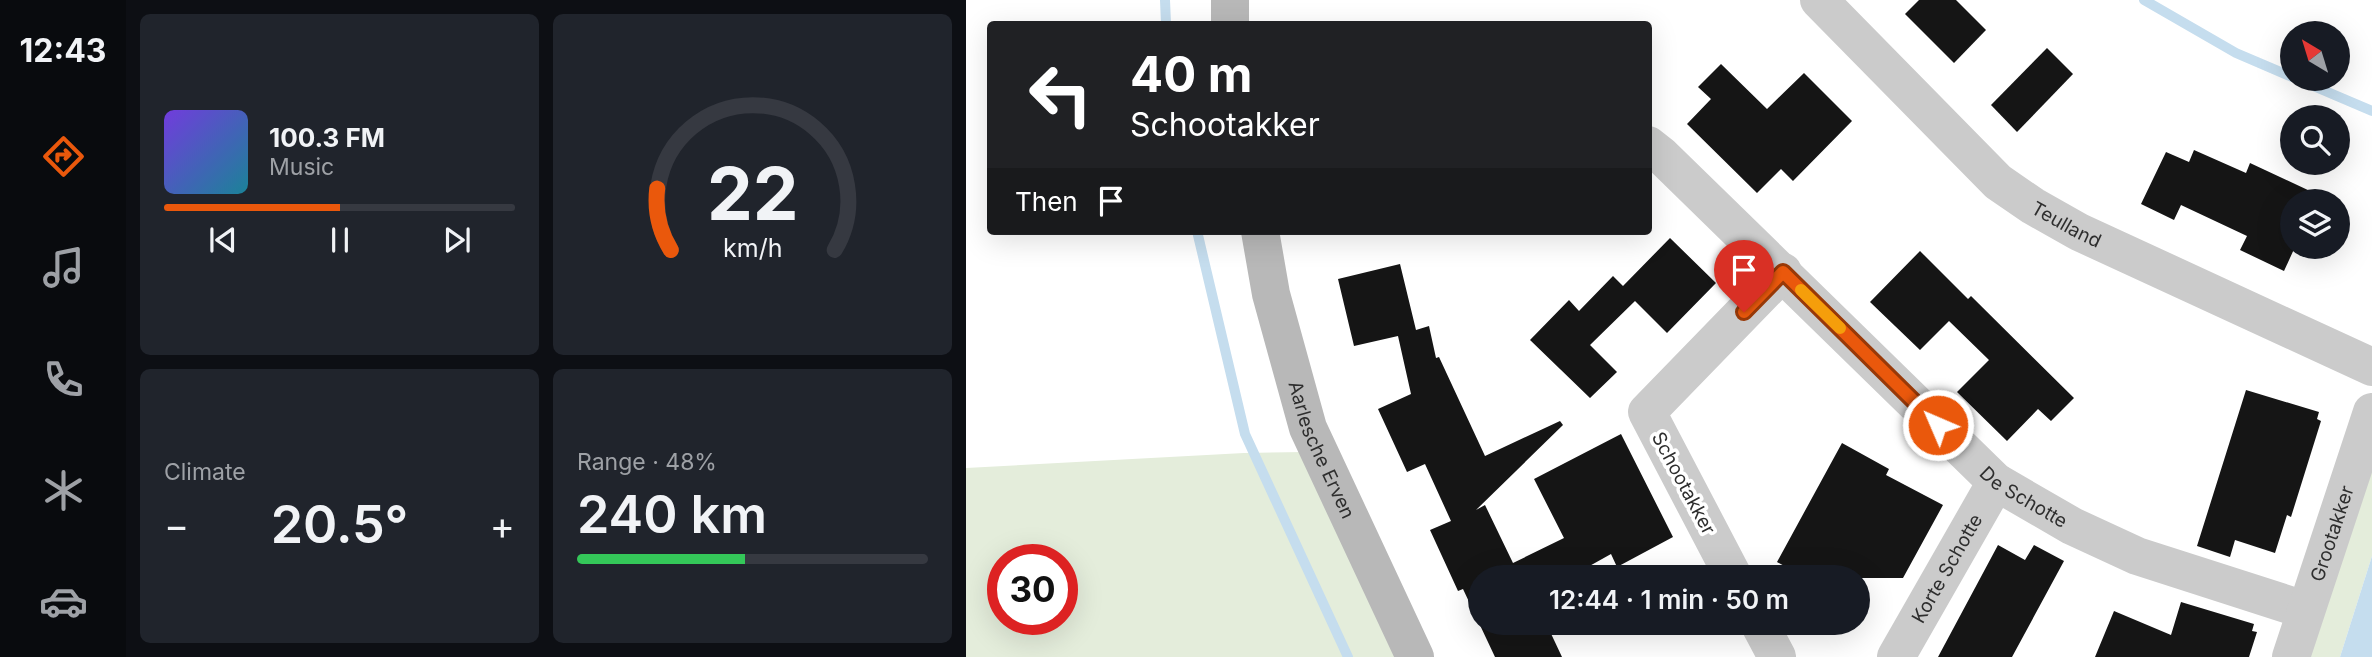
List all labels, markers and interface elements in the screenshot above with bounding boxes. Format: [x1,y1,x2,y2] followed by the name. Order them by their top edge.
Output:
[2280,21,2350,91] north arrow
[2280,21,2350,259] map controls
[20,31,106,70] text: 12:43
[1130,45,1253,104] text: 40 m
[1015,49,1106,140] icon: left
[1130,105,1320,144] text: Schootakker
[2280,105,2350,175] button: search
[269,122,385,153] text: 100.3 FM
[39,132,88,181] icon: directions
[707,150,798,239] text: 22
[269,153,334,181] text: Music
[1092,182,1130,220] icon: arrive
[1015,186,1078,217] text: Then
[2280,189,2350,259] button: layers
[2027,197,2105,253] street label: Teulland
[204,221,242,259] icon: previous
[321,221,359,259] icon: pause
[438,221,476,259] icon: next
[723,233,782,263] text: km/h
[1714,240,1774,312] pin
[39,243,88,292] icon: music
[1725,251,1763,289] icon: arrive
[39,355,88,404] icon: phone
[1284,378,1360,522] street label: Aarlesche Erven
[1901,388,1975,462] position arrow
[1647,428,1720,538] street label: Schootakker
[577,448,717,476] text: Range · 48%
[164,458,246,486] text: Climate
[1975,462,2071,533] street label: De Schotte
[39,466,88,515] icon: climate
[577,483,767,546] text: 240 km
[2306,483,2359,585] street label: Grootakker
[271,493,408,556] text: 20.5°
[164,502,189,548] text: −
[490,502,515,548] text: +
[1907,510,1987,627] street label: Korte Schotte
[987,544,1078,635] speed limit sign: 30
[39,577,88,626] icon: car
[1549,584,1789,615] text: 12:44 · 1 min · 50 m

